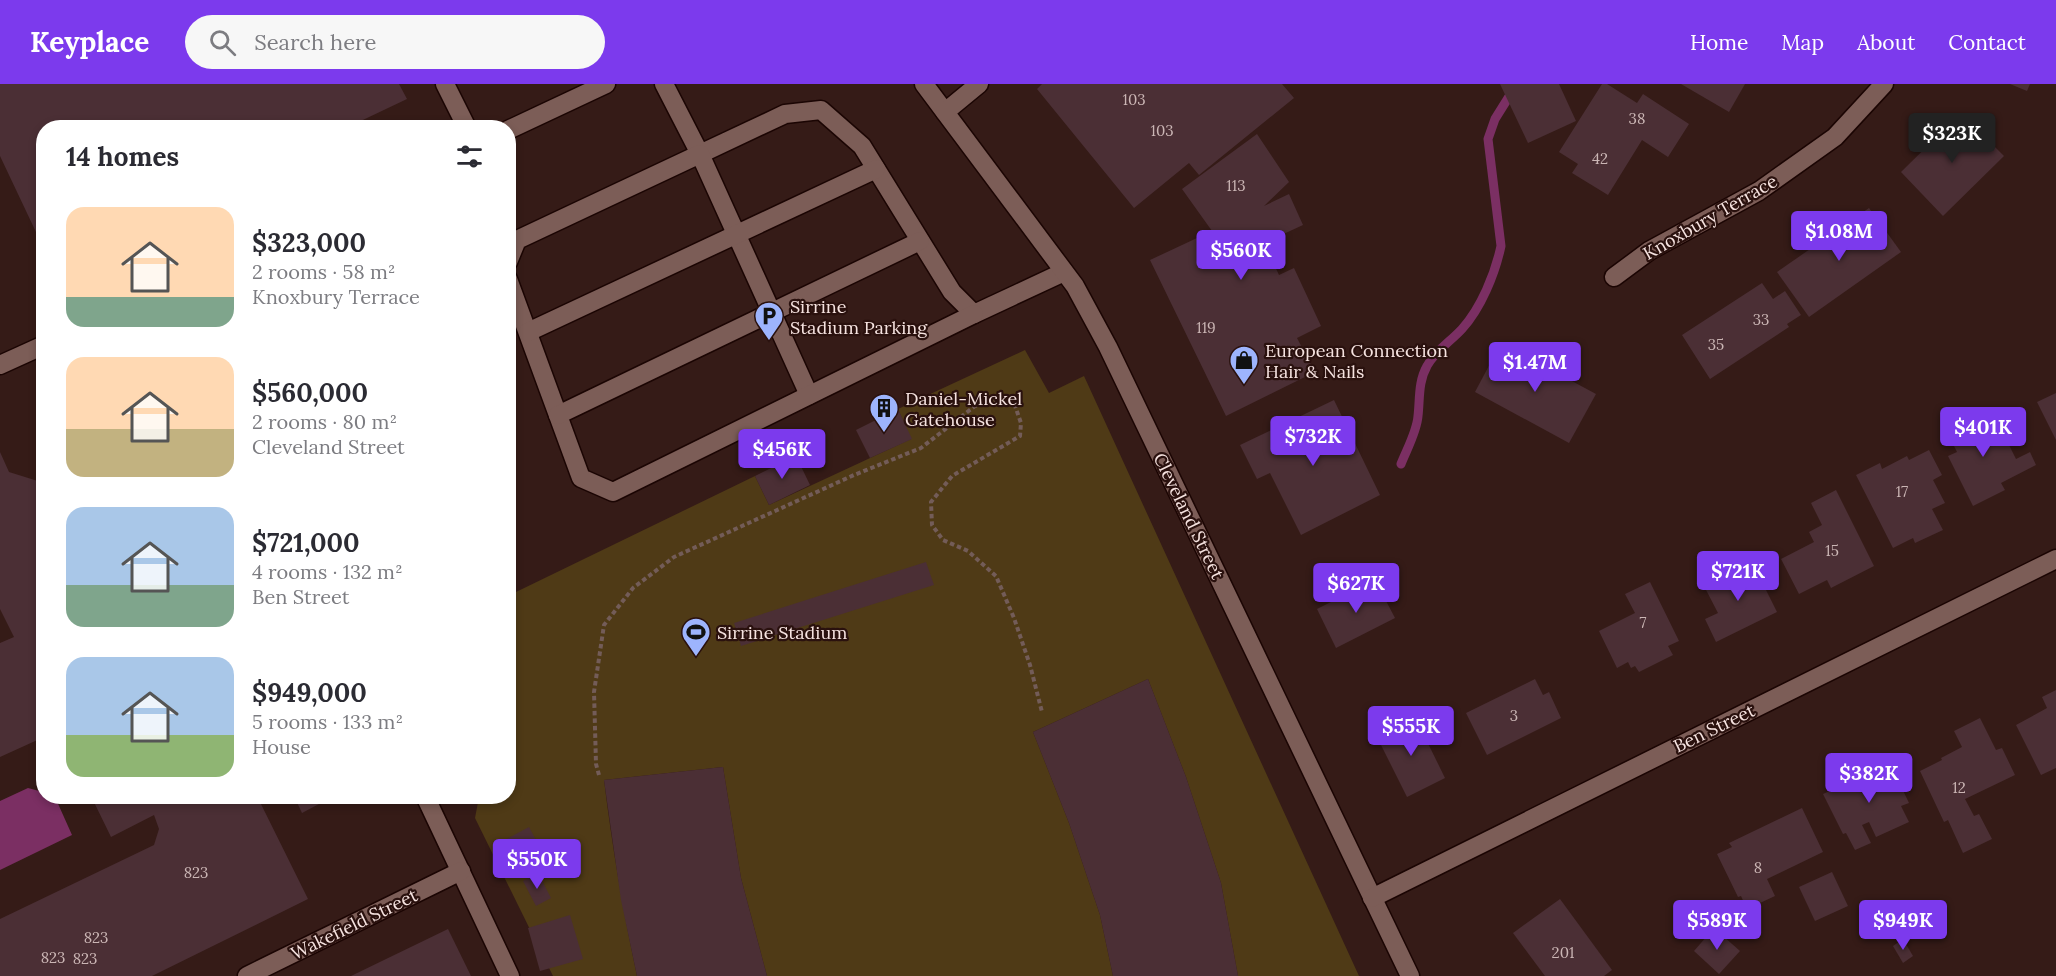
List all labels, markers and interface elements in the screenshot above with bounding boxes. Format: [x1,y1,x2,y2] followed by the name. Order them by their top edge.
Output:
[185,15,605,69] search box
[30,24,149,60] text: Keyplace
[206,26,239,59] icon: search
[254,28,376,56] text: Search here
[1690,29,1748,56] text: Home
[1781,29,1824,56] text: Map
[1857,29,1915,56] text: About
[1948,29,2026,56] text: Contact
[1122,90,1146,109] house number: 103
[1629,109,1645,128] house number: 38
[1910,113,1994,164] pin: $323K
[1922,120,1982,145] text: $323K
[1150,121,1174,140] house number: 103
[66,140,179,173] text: 14 homes
[453,140,486,173] icon: filters
[1592,149,1608,168] house number: 42
[1639,169,1781,265] street label: Knoxbury Terrace
[1226,176,1246,195] house number: 113
[1790,211,1888,262] pin: $1.08M
[1805,218,1873,243] text: $1.08M
[252,226,366,259] text: $323,000
[1199,230,1283,281] pin: $560K
[114,231,186,303] icon: home
[1210,237,1272,262] text: $560K
[252,259,396,284] text: 2 rooms · 58 m²
[252,284,420,309] text: Knoxbury Terrace
[790,295,928,339] place label: Sirrine Stadium Parking
[753,300,785,342] parking icon: Sirrine Stadium Parking
[1753,310,1769,329] house number: 33
[1196,318,1216,337] house number: 119
[1708,335,1724,354] house number: 35
[1265,339,1448,383] place label: European Connection Hair & Nails
[1486,342,1584,393] pin: $1.47M
[1228,344,1260,386] shop icon: European Connection Hair & Nails
[1503,349,1567,374] text: $1.47M
[252,376,368,409] text: $560,000
[114,381,186,453] icon: home
[905,387,1022,431] place label: Daniel-Mickel Gatehouse
[868,392,900,434] building icon: Daniel-Mickel Gatehouse
[1941,407,2025,458] pin: $401K
[252,409,397,434] text: 2 rooms · 80 m²
[1954,414,2012,439] text: $401K
[1271,416,1355,467] pin: $732K
[1284,423,1342,448] text: $732K
[740,429,824,480] pin: $456K
[252,434,405,459] text: Cleveland Street
[752,436,812,461] text: $456K
[1149,449,1229,583] street label: Cleveland Street
[1896,482,1908,501] house number: 17
[252,526,360,559] text: $721,000
[114,531,186,603] icon: home
[1825,541,1839,560] house number: 15
[1696,551,1780,602] pin: $721K
[1711,558,1765,583] text: $721K
[252,559,403,584] text: 4 rooms · 132 m²
[1314,563,1398,614] pin: $627K
[1327,570,1385,595] text: $627K
[252,584,349,609] text: Ben Street
[1640,613,1647,632] house number: 7
[680,616,712,658] sports icon: Sirrine Stadium
[717,621,847,644] place label: Sirrine Stadium
[252,676,367,709] text: $949,000
[114,681,186,753] icon: home
[1670,698,1758,758] street label: Ben Street
[1369,706,1453,757] pin: $555K
[1510,706,1518,725] house number: 3
[252,709,403,734] text: 5 rooms · 133 m²
[1382,713,1440,738] text: $555K
[252,734,311,759] text: House
[1827,753,1911,804] pin: $382K
[1839,760,1899,785] text: $382K
[1952,778,1966,797] house number: 12
[495,839,579,890] pin: $550K
[507,846,567,871] text: $550K
[1754,858,1762,877] house number: 8
[184,863,208,882] house number: 823
[287,883,421,965] street label: Wakefield Street
[1675,900,1759,951] pin: $589K
[1861,900,1945,951] pin: $949K
[1687,907,1747,932] text: $589K
[1873,907,1933,932] text: $949K
[84,928,108,947] house number: 823
[1552,943,1574,962] house number: 201
[41,948,65,967] house number: 823
[73,949,97,968] house number: 823

